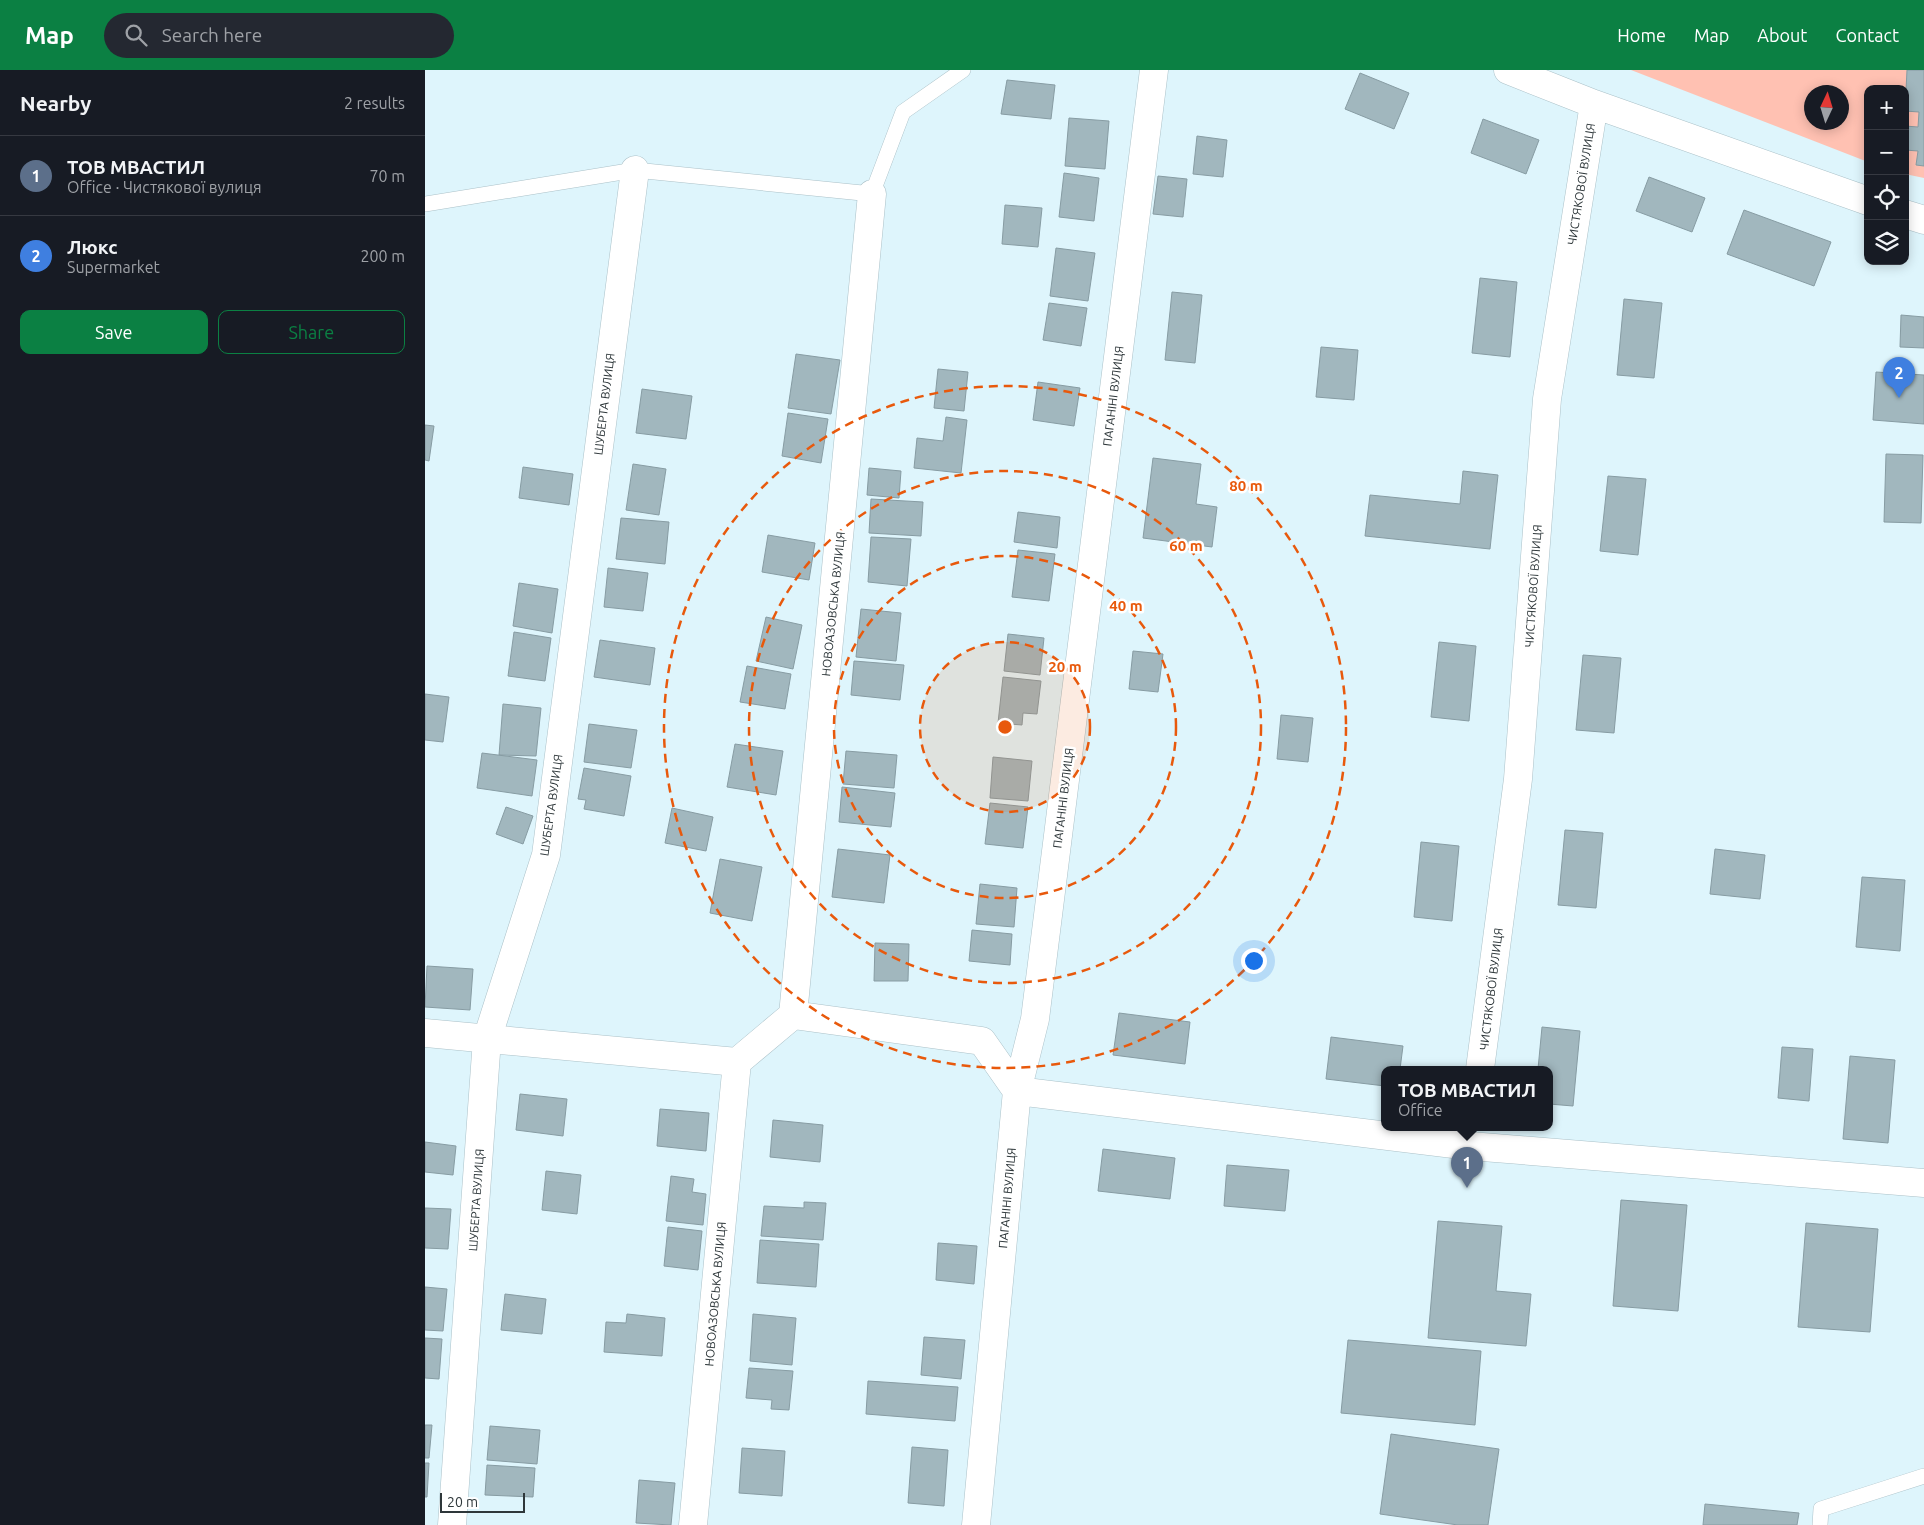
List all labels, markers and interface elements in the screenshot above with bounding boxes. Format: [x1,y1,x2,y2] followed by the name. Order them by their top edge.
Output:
[104,13,454,58] search box
[122,21,150,49] icon: search
[25,22,74,49] text: Map
[162,24,262,46] text: Search here
[1617,25,1666,45] text: Home
[1694,25,1729,45] text: Map
[1757,25,1807,45] text: About
[1835,25,1899,45] text: Contact
[1804,85,1849,130] north arrow
[1864,85,1909,265] map controls
[1864,85,1909,130] button: +
[20,91,91,115] text: Nearby
[344,94,405,112] text: 2 results
[1565,122,1597,246] street label: ЧИСТЯКОВОЇ ВУЛИЦЯ
[1864,130,1909,175] button: −
[67,156,205,178] text: ТОВ МВАСТИЛ
[31,167,41,185] text: 1
[369,167,405,185] text: 70 m
[1864,175,1909,220] button: locate
[67,178,262,196] text: Office · Чистякової вулиця
[1864,220,1909,265] button: layers
[67,236,118,258] text: Люкс
[31,247,41,265] text: 2
[360,247,405,265] text: 200 m
[67,258,160,276] text: Supermarket
[20,310,208,354] button: Save
[218,310,405,354] button: Share
[1100,345,1126,447] street label: ПАГАНІНІ ВУЛИЦЯ
[591,352,617,456] street label: ШУБЕРТА ВУЛИЦЯ
[1883,357,1915,398] pin: 2
[1229,477,1263,494] text: 80 m
[1522,524,1544,648] street label: ЧИСТЯКОВОЇ ВУЛИЦЯ
[819,531,847,677] street label: НОВОАЗОВСЬКА ВУЛИЦЯ
[1169,537,1203,554] text: 60 m
[1109,597,1143,614] text: 40 m
[1048,658,1082,675] text: 20 m
[996,718,1014,736] centre of rings
[1050,747,1076,849] street label: ПАГАНІНІ ВУЛИЦЯ
[537,753,565,857] street label: ШУБЕРТА ВУЛИЦЯ
[1477,927,1505,1051] street label: ЧИСТЯКОВОЇ ВУЛИЦЯ
[1241,948,1267,974] your location
[1381,1066,1553,1131] popup
[1398,1079,1536,1101] text: ТОВ МВАСТИЛ
[1398,1101,1443,1119] text: Office
[996,1147,1018,1249] street label: ПАГАНІНІ ВУЛИЦЯ
[1451,1147,1483,1188] pin: 1
[466,1148,486,1252] street label: ШУБЕРТА ВУЛИЦЯ
[702,1221,728,1367] street label: НОВОАЗОВСЬКА ВУЛИЦЯ
[440,1490,525,1513] scale bar
[447,1494,478,1510] text: 20 m

